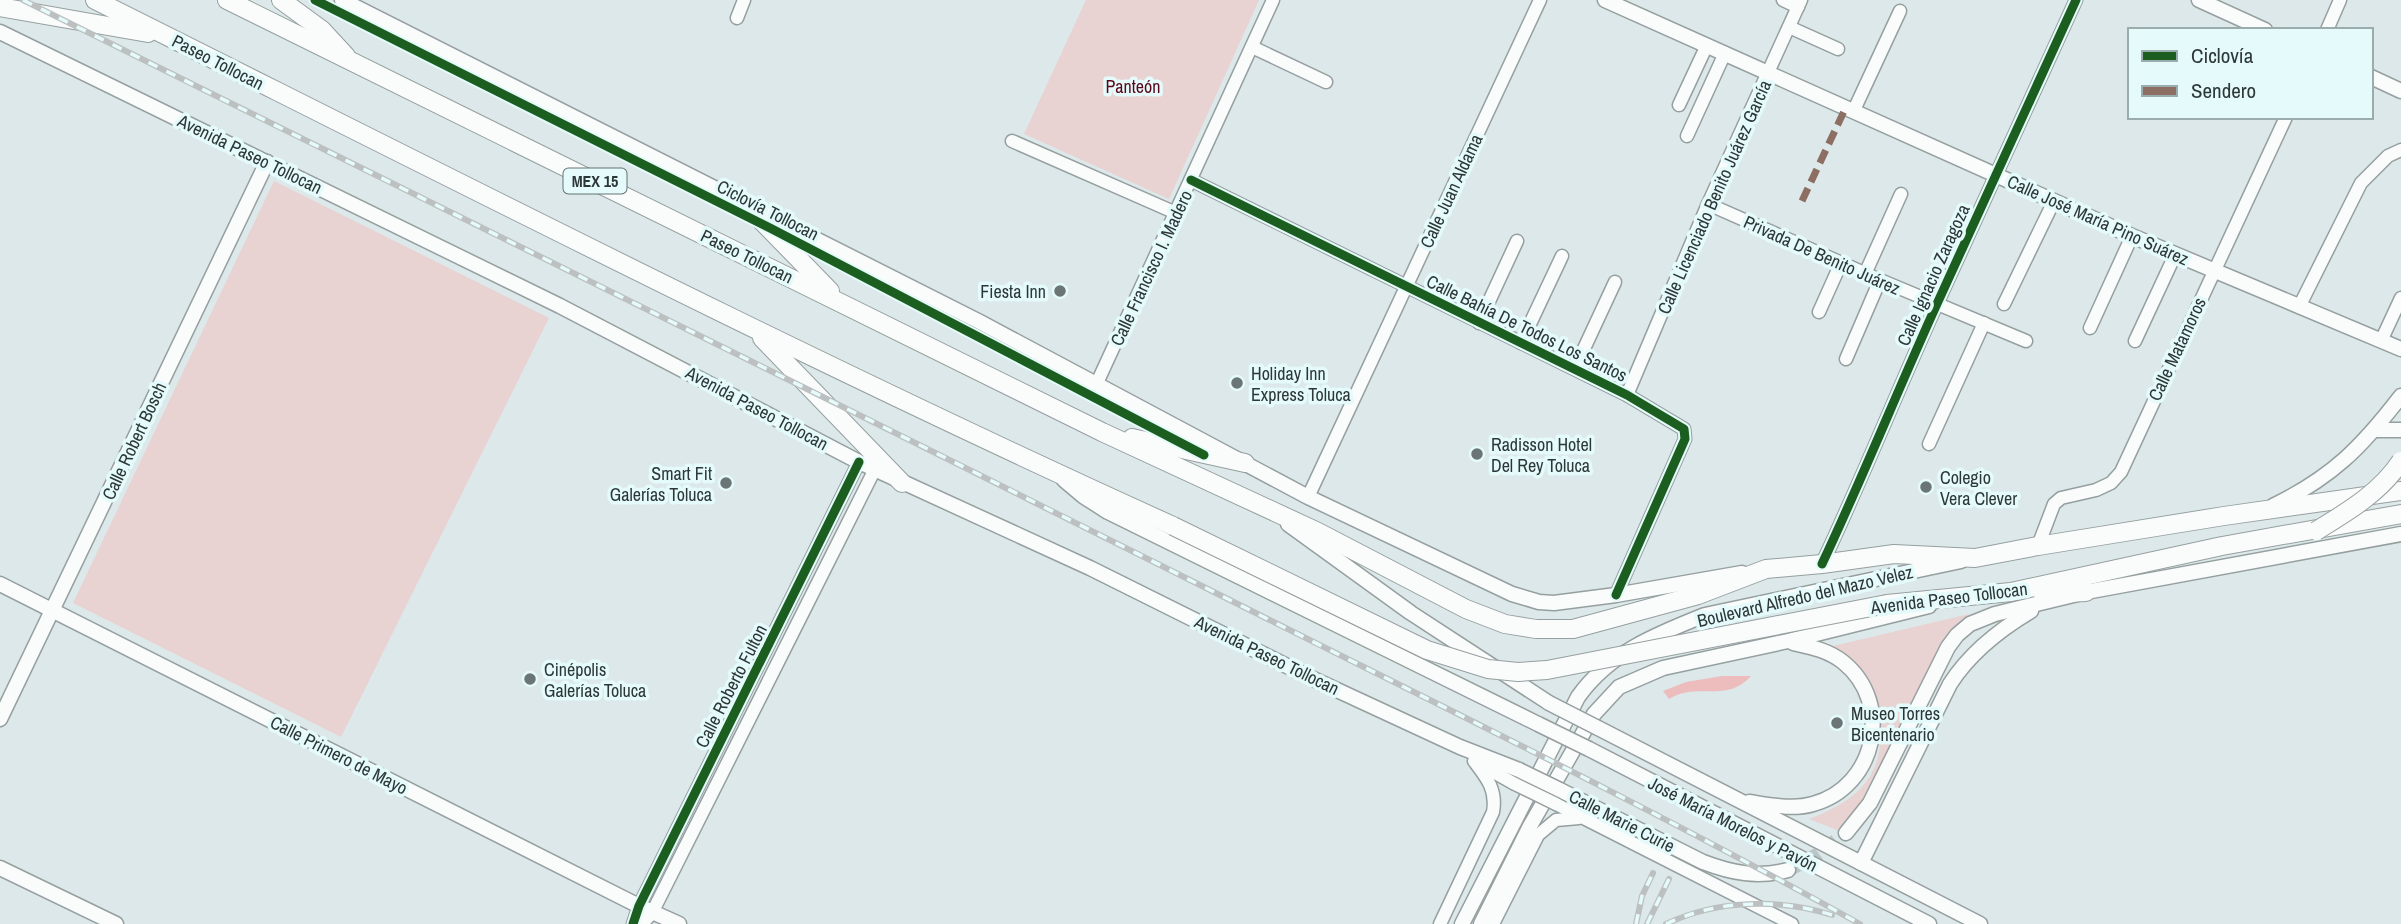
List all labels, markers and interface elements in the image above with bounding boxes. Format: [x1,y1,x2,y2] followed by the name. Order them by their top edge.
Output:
[168,28,268,96] street label: Paseo Tollocan
[2128,28,2373,119] legend
[2191,41,2254,70] text: Ciclovía
[1106,74,1161,99] park label: Panteón
[1651,76,1777,318] street label: Calle Licenciado Benito Juárez García
[2191,76,2256,105] text: Sendero
[173,108,326,200] street label: Avenida Paseo Tollocan
[1414,130,1488,252] street label: Calle Juan Aldama
[564,168,626,194] road number: MEX 15
[2003,169,2193,271] street label: Calle José María Pino Suárez
[713,174,823,246] street label: Ciclovía Tollocan
[1104,186,1198,350] street label: Calle Francisco I. Madero
[1891,200,1975,350] street label: Calle Ignacio Zaragoza
[1740,209,1904,301] street label: Privada De Benito Juárez
[697,223,797,289] street label: Paseo Tollocan
[1422,268,1632,388] street label: Calle Bahía De Todos Los Santos
[980,279,1046,304] place label: Fiesta Inn
[1052,283,1068,299] marker: Fiesta Inn
[2142,293,2212,405] street label: Calle Matamoros
[681,359,833,456] street label: Avenida Paseo Tollocan
[1251,361,1351,407] place label: Holiday Inn Express Toluca
[1229,375,1245,391] marker: Holiday Inn Express Toluca
[96,378,172,504] street label: Calle Robert Bosch
[1491,432,1592,478] place label: Radisson Hotel Del Rey Toluca
[1469,446,1485,462] marker: Radisson Hotel Del Rey Toluca
[610,461,712,507] place label: Smart Fit Galerías Toluca
[1940,465,2017,511] place label: Colegio Vera Clever
[718,475,734,491] marker: Smart Fit Galerías Toluca
[1918,479,1934,495] marker: Colegio Vera Clever
[1695,559,1915,633] street label: Boulevard Alfredo del Mazo Velez
[1868,576,2029,620] street label: Avenida Paseo Tollocan
[1190,609,1343,701] street label: Avenida Paseo Tollocan
[689,620,773,752] street label: Calle Roberto Fulton
[544,657,646,703] place label: Cinépolis Galerías Toluca
[522,671,538,687] marker: Cinépolis Galerías Toluca
[1851,701,1940,747] place label: Museo Torres Bicentenario
[266,710,412,800] street label: Calle Primero de Mayo
[1829,715,1845,731] marker: Museo Torres Bicentenario
[1644,770,1822,878] street label: José María Morelos y Pavón
[1565,784,1679,858] street label: Calle Marie Curie

